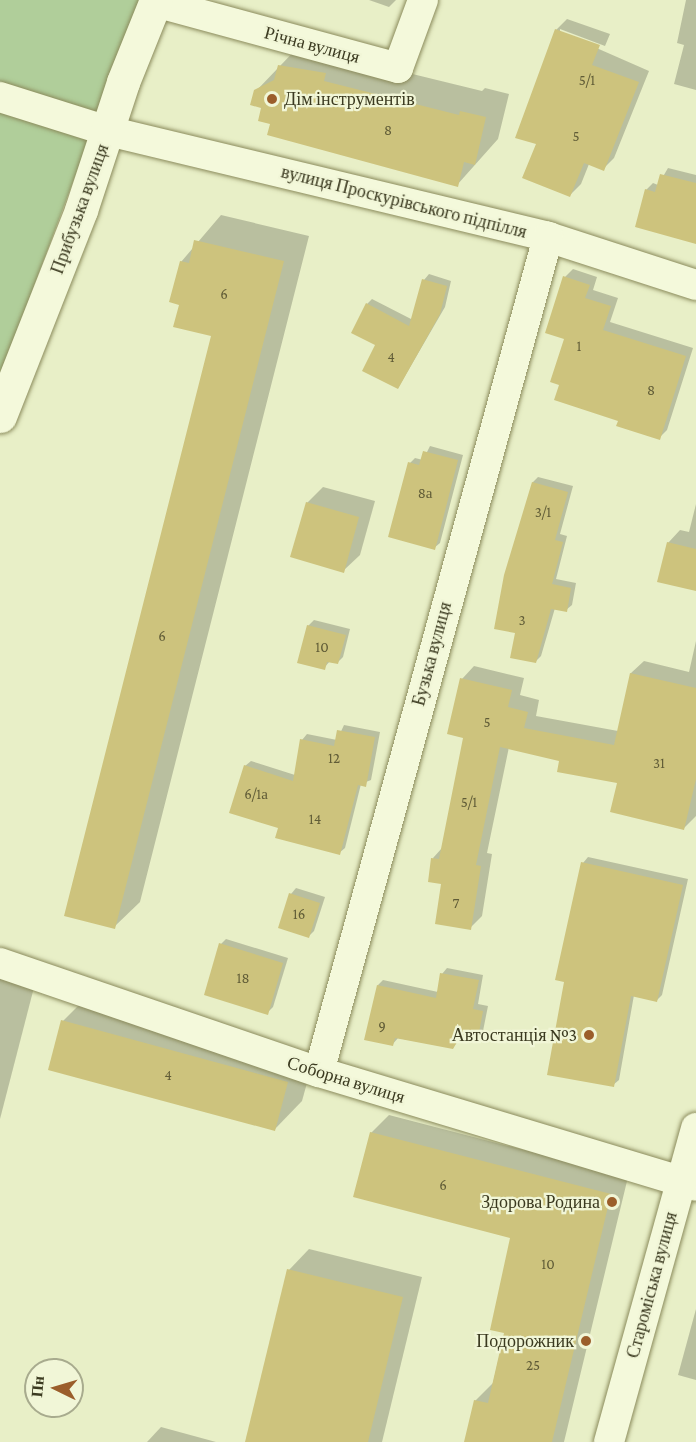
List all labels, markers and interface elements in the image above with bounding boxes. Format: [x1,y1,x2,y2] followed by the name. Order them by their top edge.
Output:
[262,22,362,68] street label: Річна вулиця
[579,72,595,90] house number: 5/1
[284,88,415,110] place label: Дім інструментів
[265,92,279,106] marker: Дім інструментів
[384,122,392,140] house number: 8
[572,128,580,146] house number: 5
[46,141,114,277] street label: Прибузька вулиця
[279,161,529,243] street label: вулиця Проскурівського підпілля
[220,286,228,304] house number: 6
[577,338,581,356] house number: 1
[387,349,395,367] house number: 4
[647,382,655,400] house number: 8
[418,485,432,503] house number: 8а
[535,504,551,522] house number: 3/1
[408,600,456,708] street label: Бузька вулиця
[518,612,526,630] house number: 3
[158,628,166,646] house number: 6
[315,639,329,657] house number: 10
[483,714,491,732] house number: 5
[328,750,340,768] house number: 12
[653,755,665,773] house number: 31
[244,786,268,804] house number: 6/1а
[461,794,477,812] house number: 5/1
[309,811,321,829] house number: 14
[453,895,459,913] house number: 7
[293,906,305,924] house number: 16
[236,970,250,988] house number: 18
[378,1018,386,1036] house number: 9
[452,1024,577,1046] place label: Автостанція №3
[582,1028,596,1042] marker: Автостанція №3
[285,1052,407,1108] street label: Соборна вулиця
[164,1067,172,1085] house number: 4
[439,1177,447,1195] house number: 6
[481,1191,600,1213] place label: Здорова Родина
[605,1195,619,1209] marker: Здорова Родина
[622,1209,682,1361] street label: Староміська вулиця
[541,1256,555,1274] house number: 10
[476,1330,574,1352] place label: Подорожник
[579,1334,593,1348] marker: Подорожник
[526,1357,540,1375] house number: 25
[24,1358,84,1418] north arrow
[28,1375,47,1398] text: Пн

